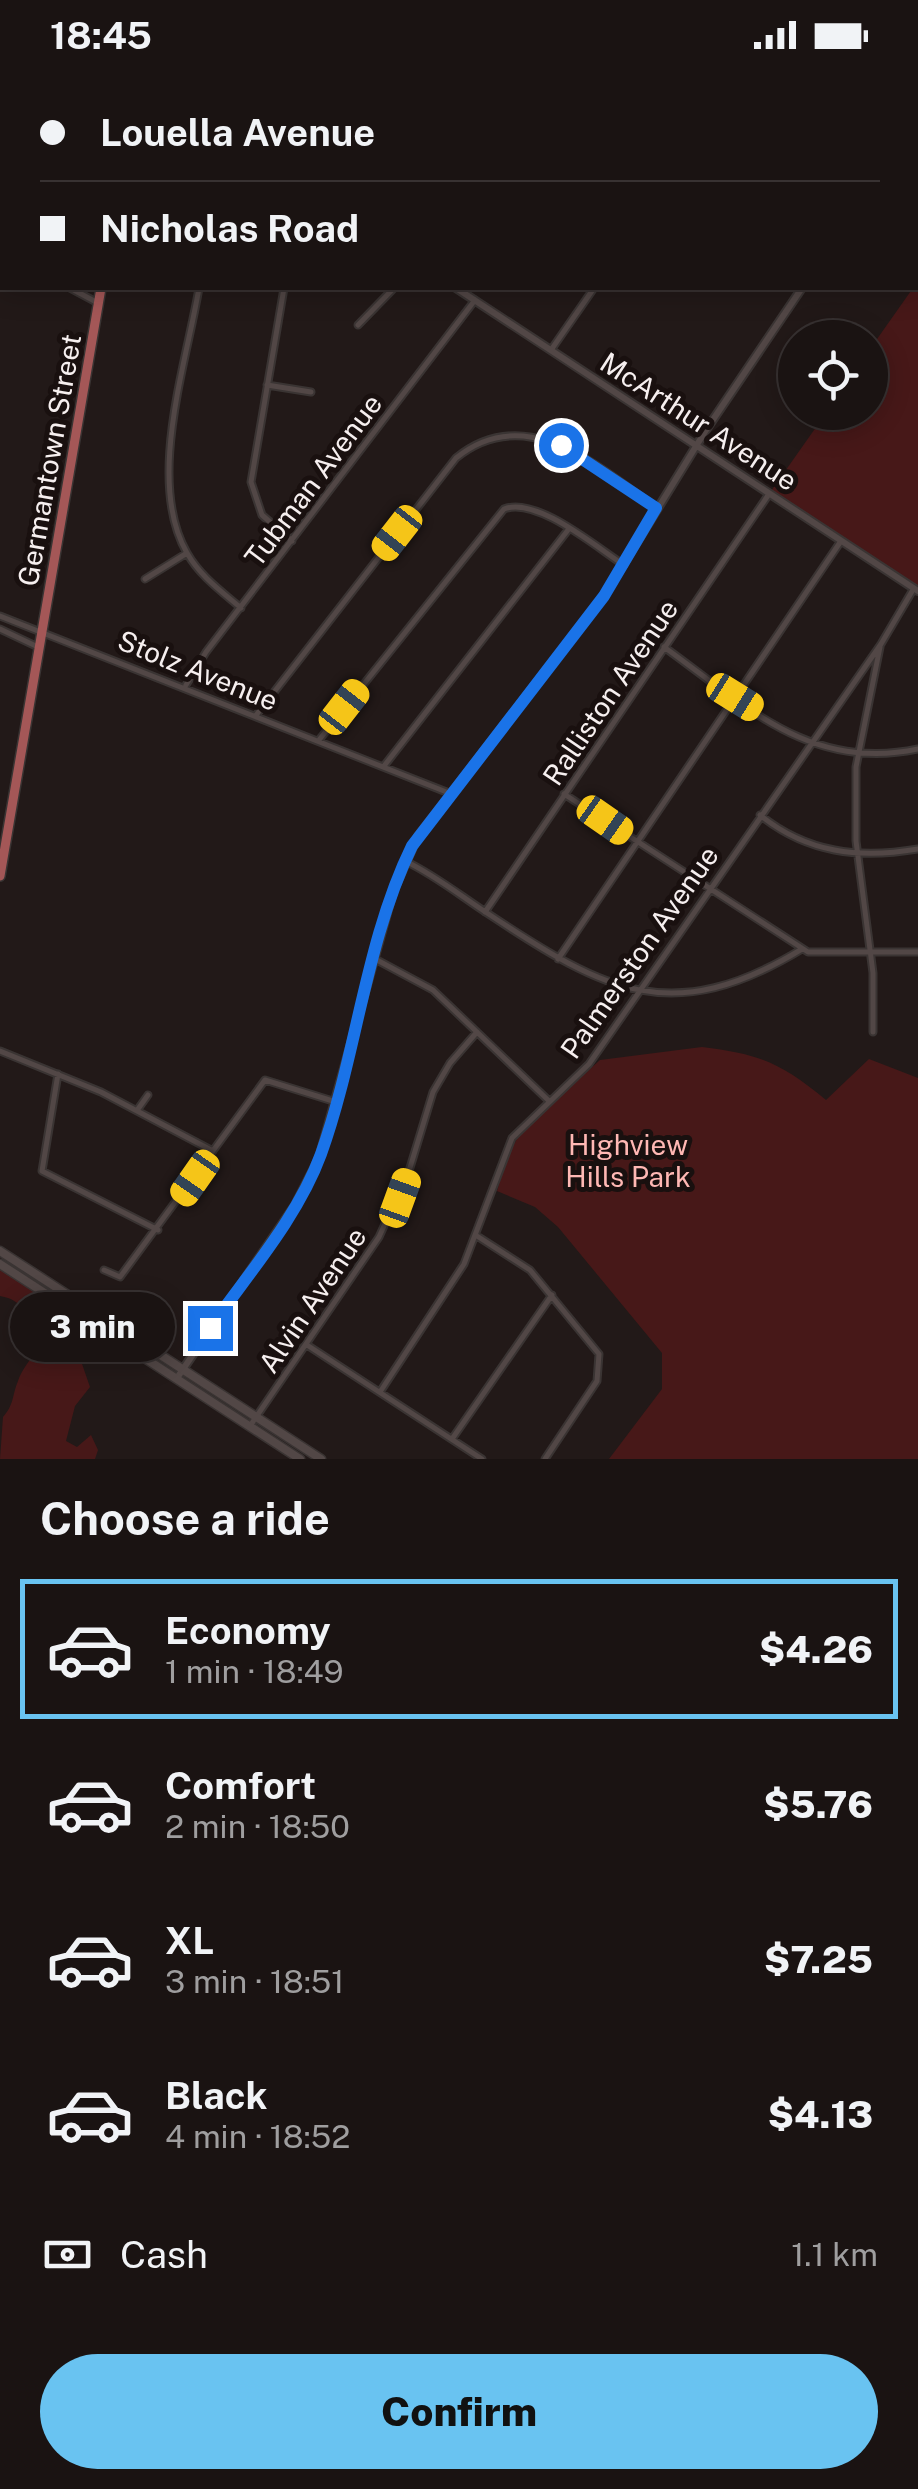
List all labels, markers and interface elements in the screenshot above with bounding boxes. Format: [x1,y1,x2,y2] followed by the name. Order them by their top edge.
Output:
[50,13,152,58] text: 18:45
[100,110,375,155] text: Louella Avenue
[100,206,359,251] text: Nicholas Road
[778,320,888,430] map controls
[778,320,888,430] button: locate
[11,331,87,589] street label: Germantown Street
[595,345,803,497] street label: McArthur Avenue
[238,387,388,573] street label: Tubman Avenue
[539,423,584,468] route start
[367,500,427,566] car
[536,593,684,791] street label: Ralliston Avenue
[113,623,283,717] street label: Stolz Avenue
[702,668,768,726] car
[314,674,374,740] car
[572,791,638,849] car
[553,839,725,1065] street label: Palmerston Avenue
[565,1128,691,1193] park label: Highview Hills Park
[166,1145,224,1211] car
[376,1165,424,1231] car
[251,1221,373,1379] street label: Alvin Avenue
[10,1293,175,1363] callout: 3 min
[188,1306,233,1351] route end
[50,1308,135,1345] text: 3 min
[40,1492,330,1545] text: Choose a ride
[45,1604,135,1694] icon: car
[165,1608,331,1653] text: Economy
[759,1627,873,1672] text: $4.26
[165,1653,344,1690] text: 1 min · 18:49
[45,1759,135,1849] icon: car
[165,1763,316,1808] text: Comfort
[763,1782,873,1827] text: $5.76
[165,1808,350,1845] text: 2 min · 18:50
[45,1914,135,2004] icon: car
[165,1918,214,1963] text: XL
[764,1937,873,1982] text: $7.25
[165,1963,344,2000] text: 3 min · 18:51
[45,2069,135,2159] icon: car
[165,2073,268,2118] text: Black
[768,2092,873,2137] text: $4.13
[165,2118,350,2155] text: 4 min · 18:52
[40,2227,95,2282] icon: cash
[120,2232,208,2277] text: Cash
[791,2236,878,2273] text: 1.1 km
[40,2354,878,2469] button: Confirm

